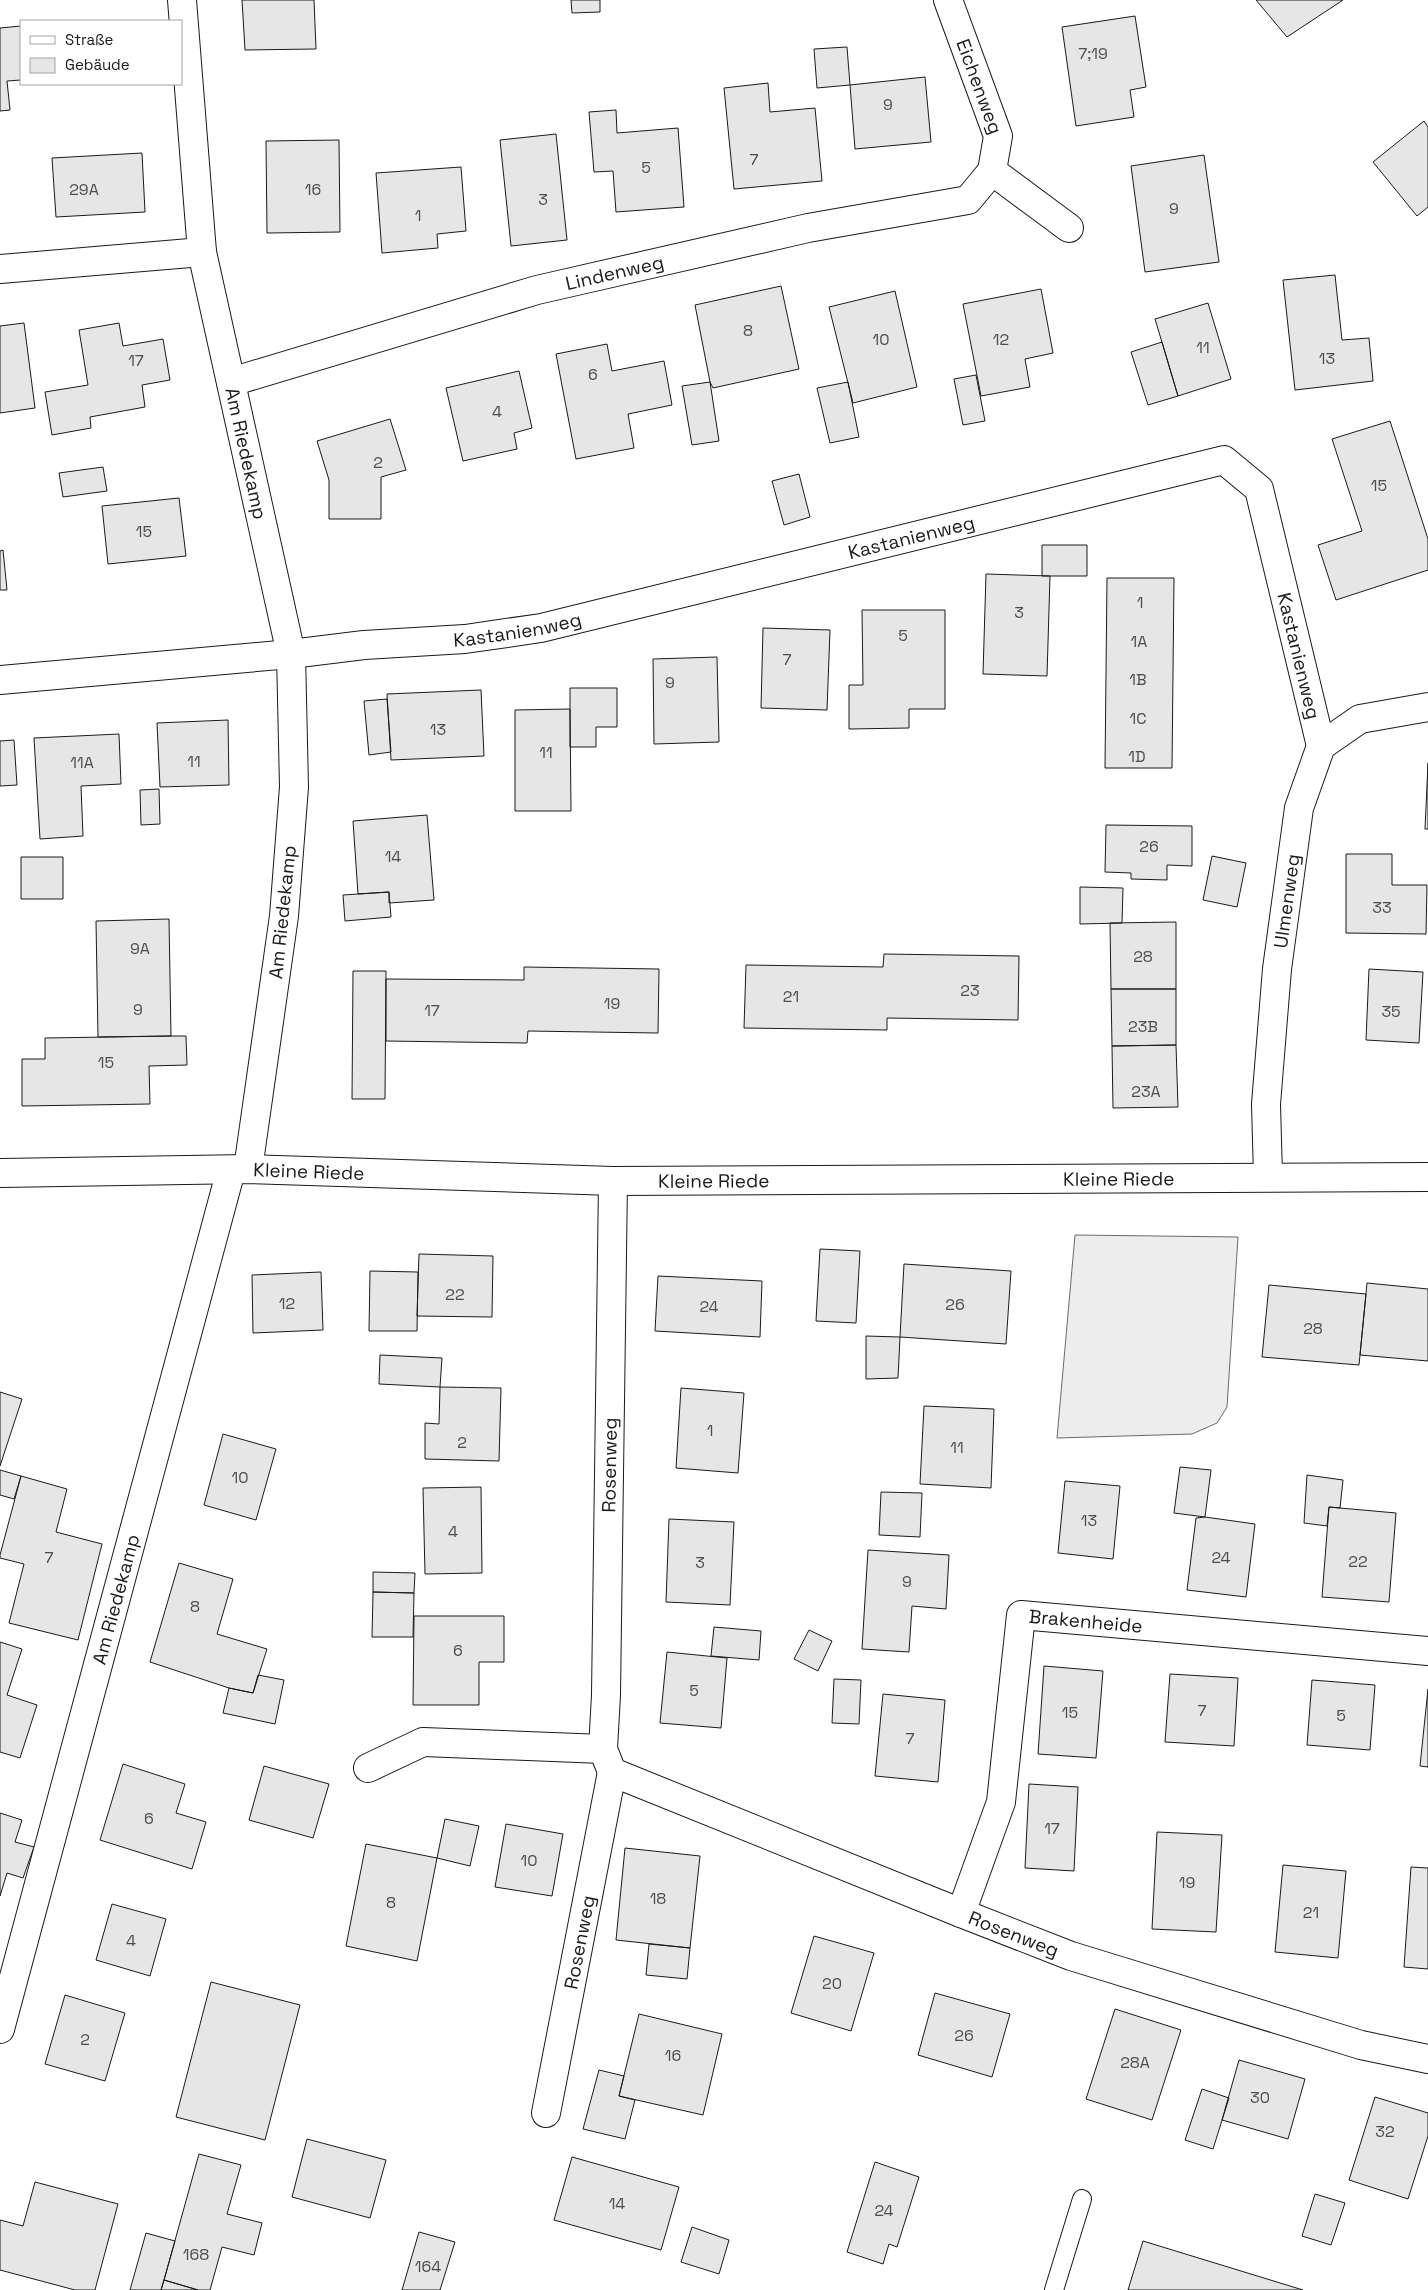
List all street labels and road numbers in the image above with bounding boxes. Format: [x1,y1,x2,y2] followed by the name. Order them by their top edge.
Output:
[950,35,1008,138] street label: Eichenweg
[563,249,666,296] street label: Lindenweg
[219,385,273,522] street label: Am Riedekamp
[846,510,977,565] street label: Kastanienweg
[1271,590,1326,722] street label: Kastanienweg
[453,607,584,653] street label: Kastanienweg
[263,844,302,980] street label: Am Riedekamp
[1268,852,1306,950] street label: Ulmenweg
[253,1157,365,1186] street label: Kleine Riede
[1063,1166,1175,1192] street label: Kleine Riede
[658,1168,770,1194] street label: Kleine Riede
[596,1417,623,1513] street label: Rosenweg
[87,1531,146,1667] street label: Am Riedekamp
[1028,1604,1144,1639] street label: Brakenheide
[558,1893,601,1991] street label: Rosenweg
[965,1905,1063,1963] street label: Rosenweg

